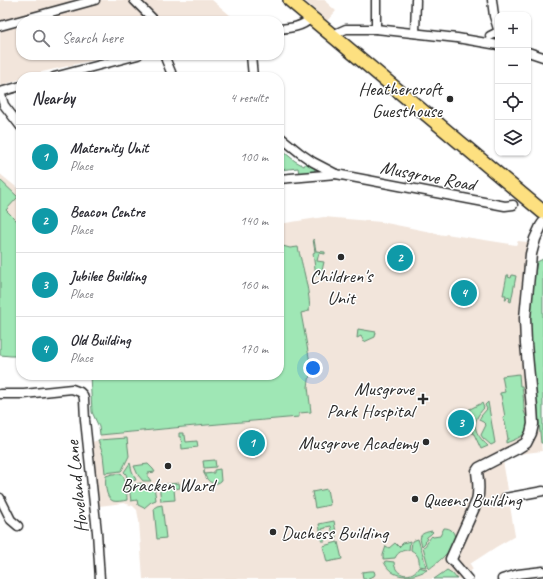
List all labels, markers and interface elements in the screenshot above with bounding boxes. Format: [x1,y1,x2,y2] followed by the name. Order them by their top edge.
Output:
[495,12,531,156] map controls
[495,12,531,48] button: +
[16,16,284,60] search box
[30,27,52,49] icon: search
[62,29,123,48] text: Search here
[495,48,531,84] button: −
[358,77,444,123] place label: Heathercroft Guesthouse
[495,84,531,120] button: locate
[32,88,75,109] text: Nearby
[230,90,268,106] text: 4 results
[445,94,455,104] marker: Heathercroft Guesthouse
[495,120,531,156] button: layers
[70,139,149,158] text: Maternity Unit
[42,149,48,165] text: 1
[240,149,268,165] text: 100 m
[378,155,481,198] street label: Musgrove Road
[70,158,93,174] text: Place
[70,203,145,222] text: Beacon Centre
[42,213,48,229] text: 2
[240,213,268,229] text: 140 m
[70,222,93,238] text: Place
[387,243,413,273] pin: 2
[336,252,346,262] marker: Children's Unit
[310,264,375,310] place label: Children's Unit
[70,267,146,286] text: Jubilee Building
[42,277,48,293] text: 3
[240,277,268,293] text: 160 m
[451,278,477,308] pin: 4
[70,286,93,302] text: Place
[70,331,131,350] text: Old Building
[42,341,48,357] text: 4
[240,341,268,357] text: 170 m
[70,350,93,366] text: Place
[303,358,323,378] your location
[327,377,418,423] place label: Musgrove Park Hospital
[417,393,429,405] marker: Musgrove Park Hospital
[448,408,474,438] pin: 3
[239,428,265,458] pin: 1
[298,431,420,455] place label: Musgrove Academy
[421,437,431,447] marker: Musgrove Academy
[60,438,94,534] street label: Hoveland Lane
[163,461,173,471] marker: Bracken Ward
[121,473,217,497] place label: Bracken Ward
[423,488,523,512] place label: Queens Building
[410,494,420,504] marker: Queens Building
[281,521,389,545] place label: Duchess Building
[268,527,278,537] marker: Duchess Building

